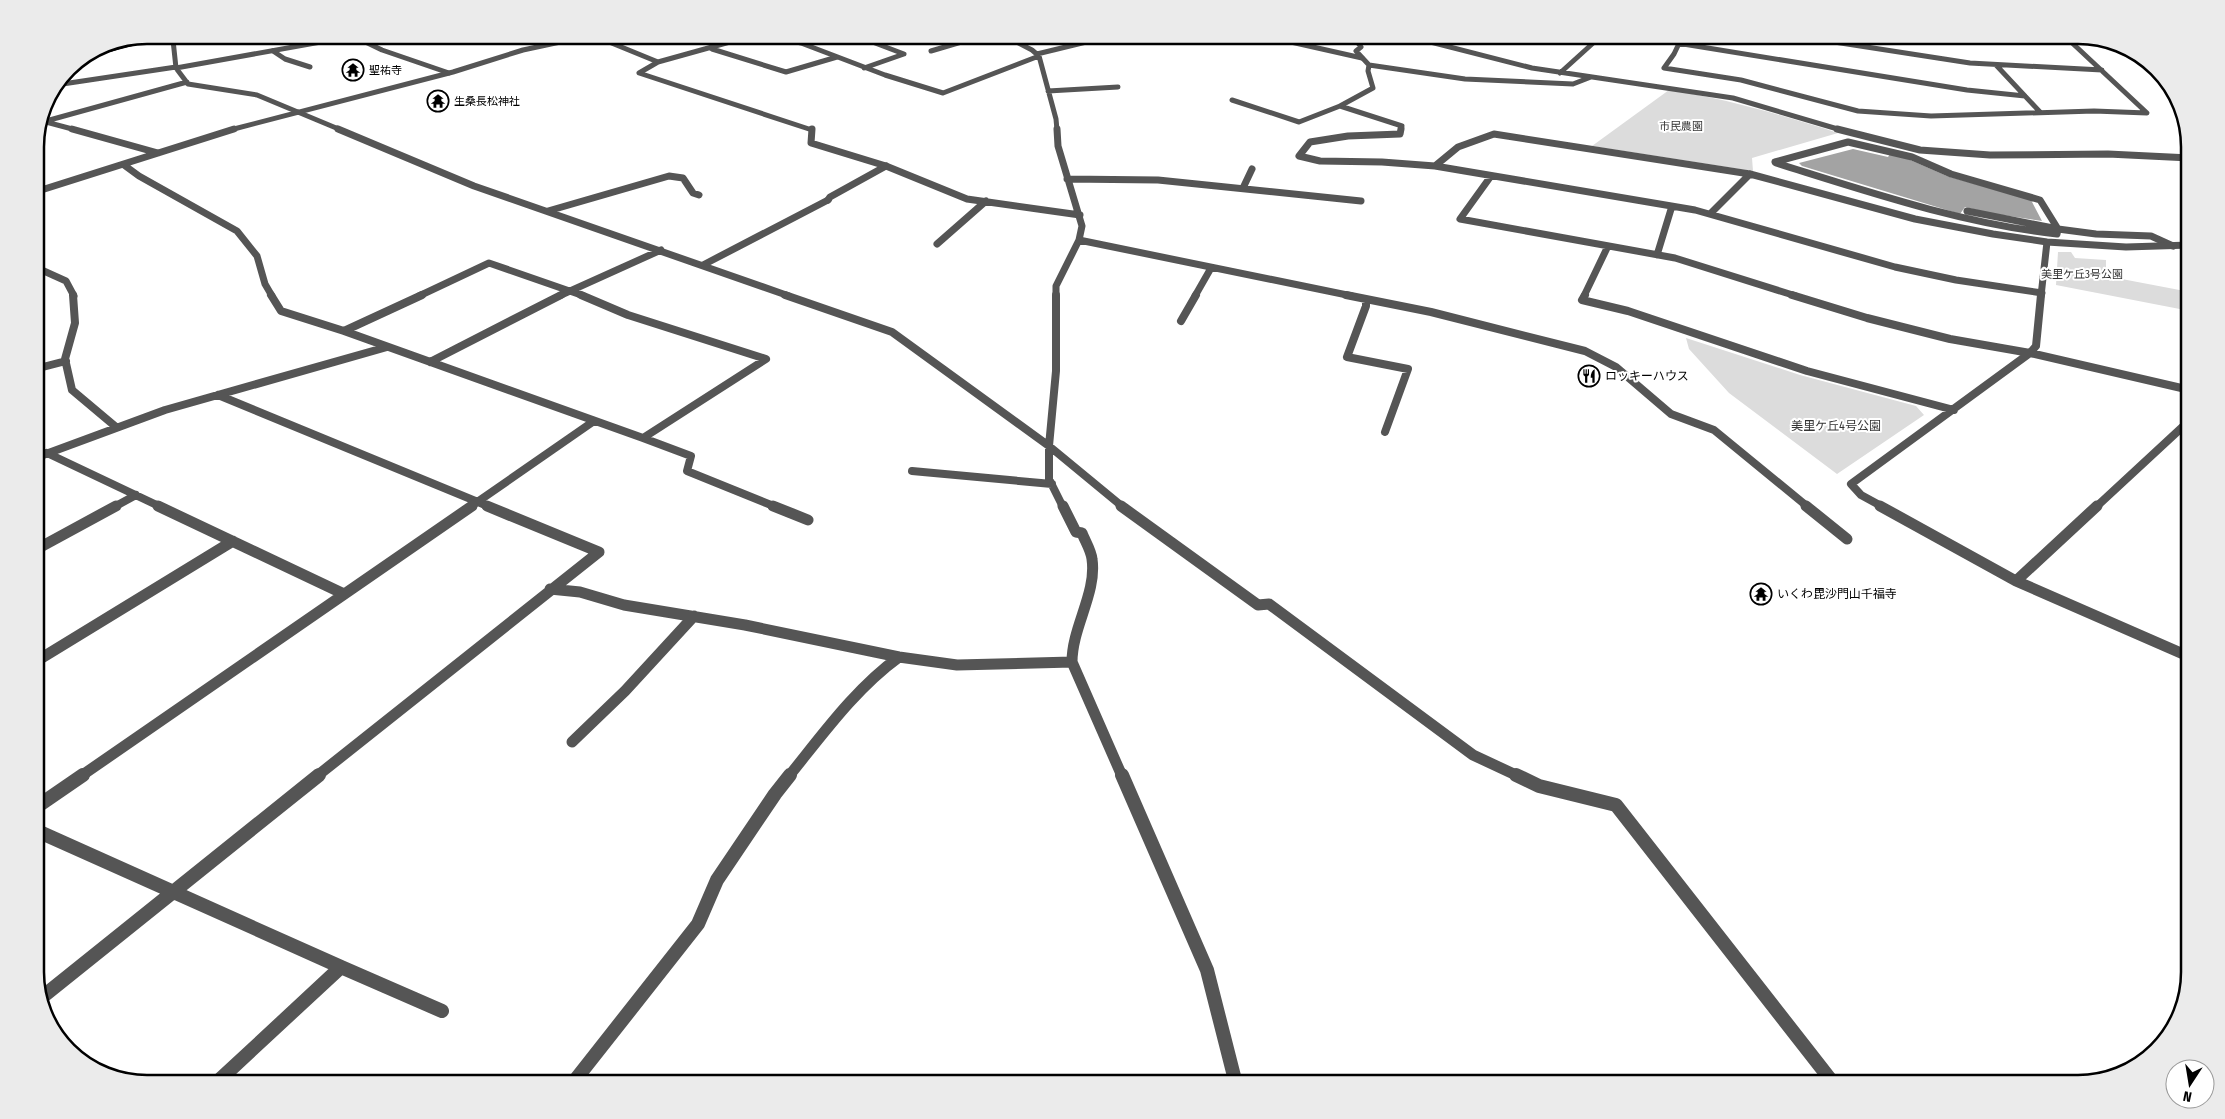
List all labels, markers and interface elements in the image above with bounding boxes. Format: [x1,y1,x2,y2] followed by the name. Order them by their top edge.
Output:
[341,58,365,82] temple icon: 聖祐寺
[369,64,402,77] place label: 聖祐寺
[426,89,450,113] temple icon: 生桑長松神社
[454,95,520,108] place label: 生桑長松神社
[1659,120,1703,133] park label: 市民農園
[2041,268,2123,281] park label: 美里ケ丘3号公園
[1577,364,1601,388] restaurant icon: ロッキーハウス
[1605,369,1689,383] place label: ロッキーハウス
[1791,419,1881,433] park label: 美里ケ丘4号公園
[1749,582,1773,606] temple icon: いくわ毘沙門山千福寺
[1777,587,1897,601] place label: いくわ毘沙門山千福寺
[2165,1059,2215,1109] north arrow
[2182,1087,2193,1105] text: N

